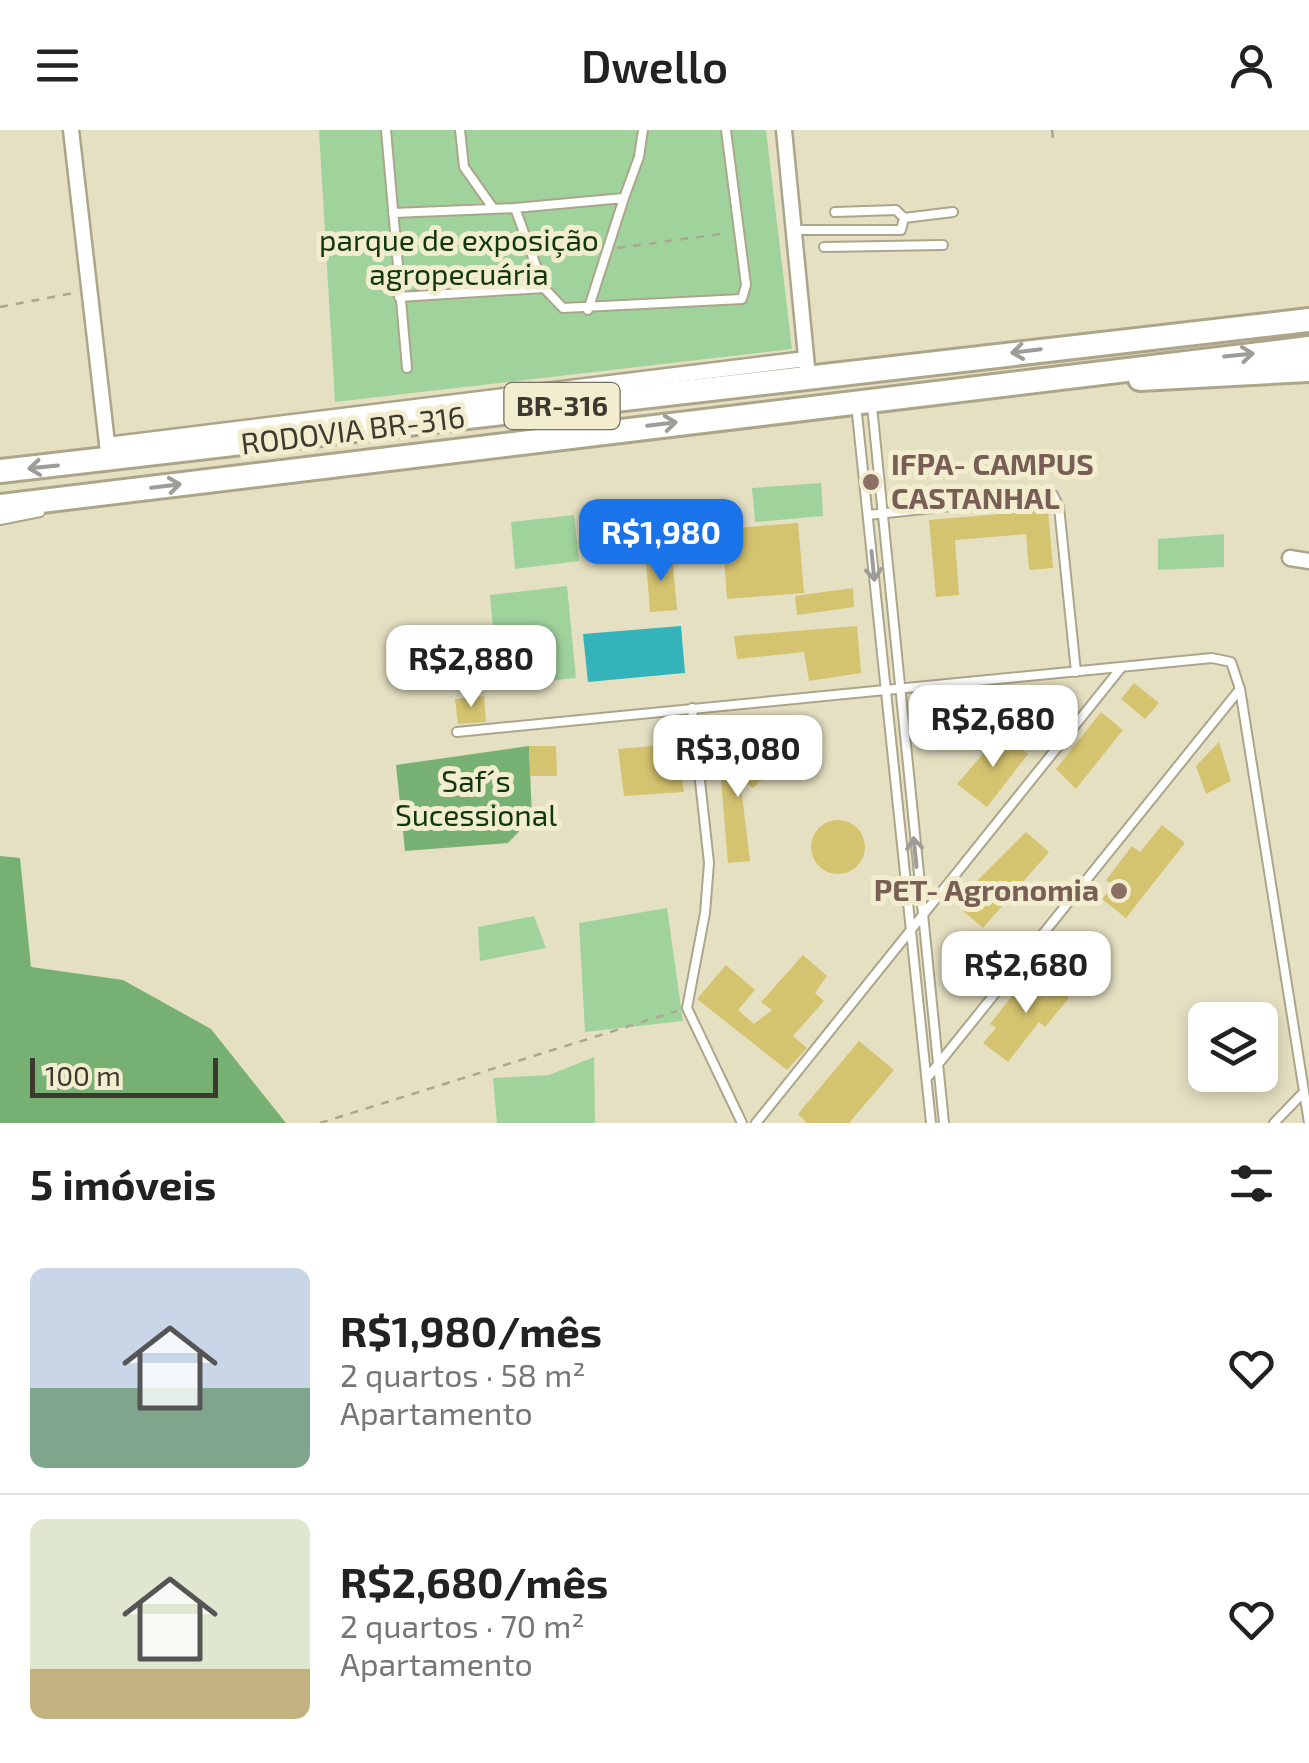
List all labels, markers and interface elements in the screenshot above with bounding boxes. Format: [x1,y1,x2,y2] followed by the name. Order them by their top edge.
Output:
[30,38,85,93] icon: menu
[581,38,728,92] text: Dwello
[1224,38,1279,93] icon: person
[319,221,599,291] park label: parque de exposição agropecuária
[1011,342,1043,361] one-way arrow
[1222,345,1254,364] one-way arrow
[504,383,620,429] road number: BR-316
[239,397,467,461] street label: RODOVIA BR-316
[646,414,678,432] one-way arrow
[891,445,1094,515] place label: IFPA- CAMPUS CASTANHAL
[28,458,60,477] one-way arrow
[860,471,882,493] marker: IFPA- CAMPUS CASTANHAL
[150,476,182,495] one-way arrow
[569,499,753,584] pin: R$1,980
[601,512,721,550] text: R$1,980
[864,549,883,582] one-way arrow
[379,625,563,710] pin: R$2,880
[408,638,534,676] text: R$2,880
[901,685,1085,770] pin: R$2,680
[931,698,1055,736] text: R$2,680
[646,715,830,800] pin: R$3,080
[675,728,801,766] text: R$3,080
[395,762,557,832] park label: Saf´s Sucessional
[905,836,924,869] one-way arrow
[874,871,1099,907] place label: PET- Agronomia
[1108,880,1130,902] marker: PET- Agronomia
[934,931,1118,1016] pin: R$2,680
[964,944,1088,982] text: R$2,680
[1188,1002,1278,1092] map controls
[1188,1002,1278,1092] button: layers
[30,1053,218,1098] scale bar
[45,1058,121,1092] text: 100 m
[1224,1156,1279,1211] icon: filters
[30,1158,216,1208] text: 5 imóveis
[340,1305,602,1355] text: R$1,980/mês
[110,1308,230,1428] icon: home
[1224,1341,1279,1396] icon: heart
[340,1355,585,1393] text: 2 quartos · 58 m²
[340,1393,533,1431] text: Apartamento
[340,1556,608,1606] text: R$2,680/mês
[110,1559,230,1679] icon: home
[1224,1592,1279,1647] icon: heart
[340,1606,585,1644] text: 2 quartos · 70 m²
[340,1644,533,1682] text: Apartamento

